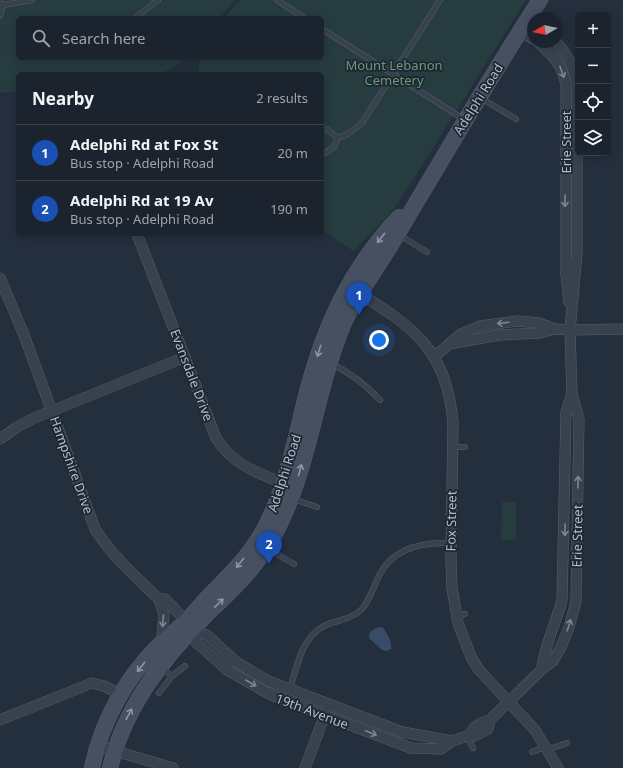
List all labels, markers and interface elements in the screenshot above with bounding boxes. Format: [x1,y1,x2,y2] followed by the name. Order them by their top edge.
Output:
[527,12,563,48] north arrow
[575,12,611,156] map controls
[575,12,611,48] button: +
[16,16,324,60] search box
[30,27,52,49] icon: search
[62,28,145,48] text: Search here
[575,48,611,84] button: −
[345,56,443,89] park label: Mount Lebanon Cemetery
[449,60,507,138] street label: Adelphi Road
[559,65,567,77] one-way arrow
[575,84,611,120] button: locate
[32,87,94,110] text: Nearby
[256,89,308,107] text: 2 results
[557,110,575,173] street label: Erie Street
[575,120,611,156] button: layers
[70,134,218,154] text: Adelphi Rd at Fox St
[41,144,49,162] text: 1
[278,144,308,162] text: 20 m
[70,154,214,172] text: Bus stop · Adelphi Road
[70,190,214,210] text: Adelphi Rd at 19 Av
[561,194,569,207] one-way arrow
[41,200,49,218] text: 2
[270,200,308,218] text: 190 m
[70,210,214,228] text: Bus stop · Adelphi Road
[377,232,385,243] one-way arrow
[346,282,372,315] pin: 1
[497,319,510,327] one-way arrow
[166,327,218,423] street label: Evansdale Drive
[369,330,389,350] your location
[315,344,322,357] one-way arrow
[46,414,98,516] street label: Hampshire Drive
[263,432,305,514] street label: Adelphi Road
[297,464,304,477] one-way arrow
[574,476,582,489] one-way arrow
[441,490,461,552] street label: Fox Street
[567,504,587,568] street label: Erie Street
[561,523,568,536] one-way arrow
[256,531,282,564] pin: 2
[236,557,244,568] one-way arrow
[214,598,224,608] one-way arrow
[160,614,167,627] one-way arrow
[566,619,573,632] one-way arrow
[136,661,145,672] one-way arrow
[245,680,257,688] one-way arrow
[273,689,351,733] street label: 19th Avenue
[126,709,133,721] one-way arrow
[364,729,376,737] one-way arrow

